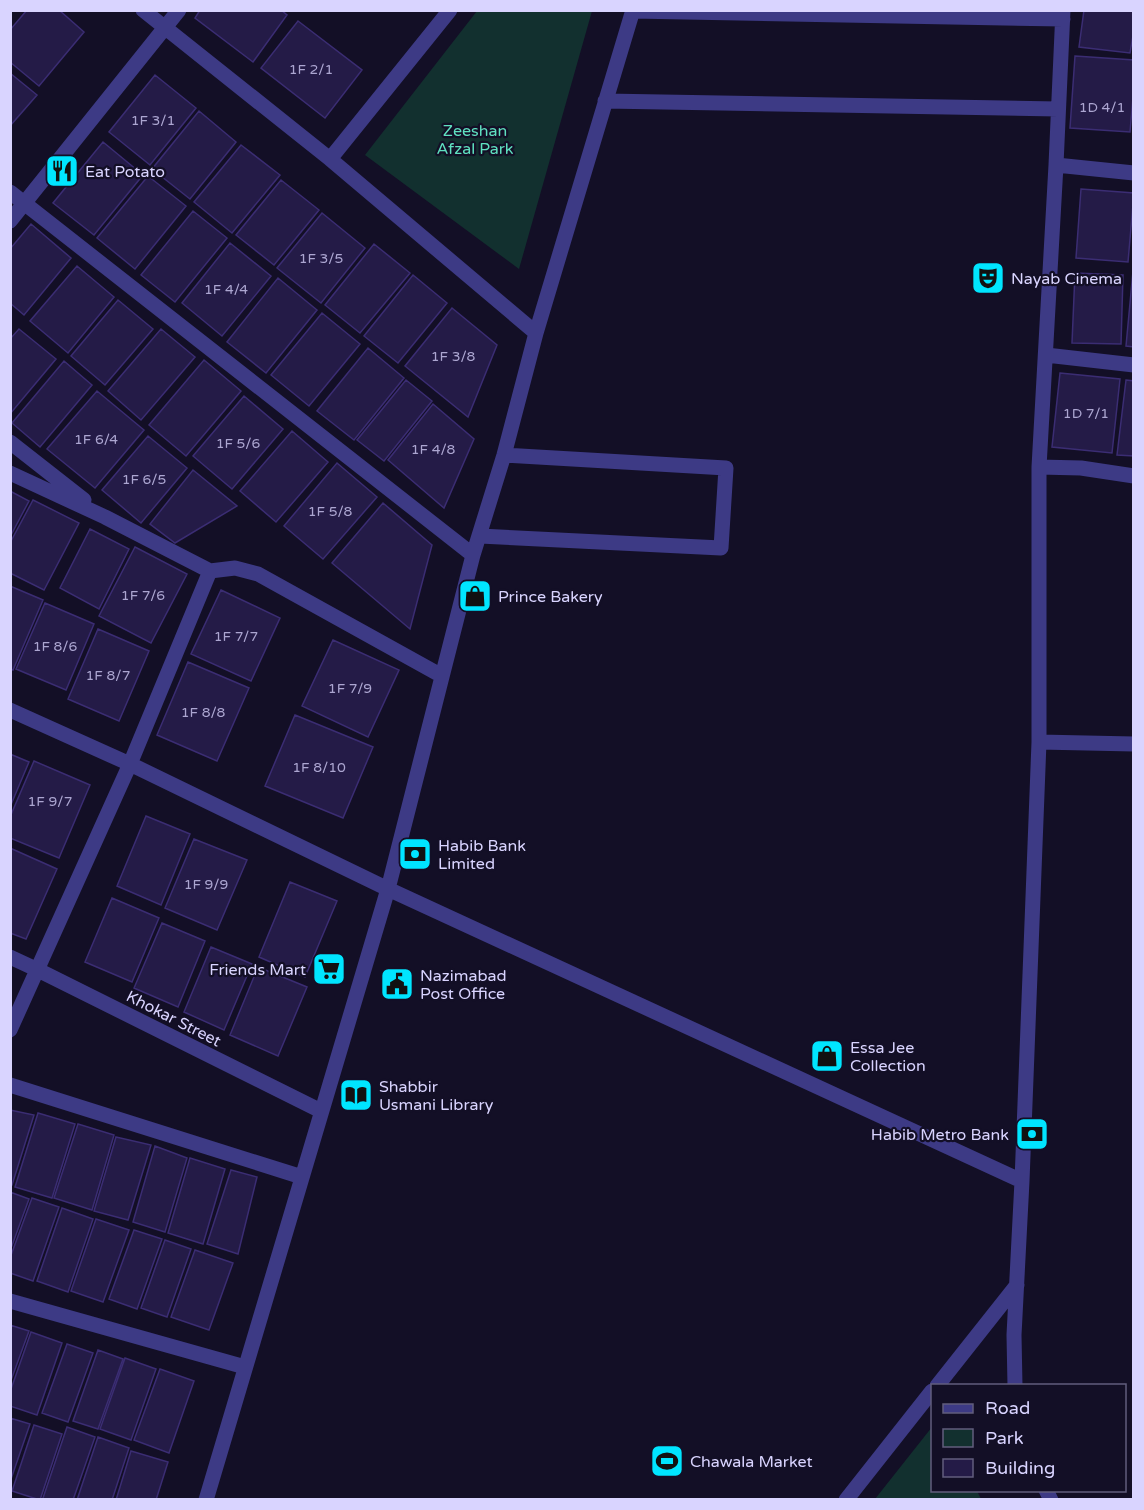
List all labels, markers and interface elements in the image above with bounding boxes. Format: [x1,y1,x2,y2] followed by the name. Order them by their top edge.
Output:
[289,61,333,78] house number: 1F 2/1
[1079,99,1125,116] house number: 1D 4/1
[131,112,175,129] house number: 1F 3/1
[437,121,514,159] park label: Zeeshan Afzal Park
[44,153,80,189] restaurant icon: Eat Potato
[85,162,165,182] place label: Eat Potato
[299,250,343,267] house number: 1F 3/5
[970,260,1006,296] theatre icon: Nayab Cinema
[1011,269,1122,289] place label: Nayab Cinema
[204,281,248,298] house number: 1F 4/4
[431,348,475,365] house number: 1F 3/8
[1063,405,1109,422] house number: 1D 7/1
[74,431,118,448] house number: 1F 6/4
[216,435,261,452] house number: 1F 5/6
[411,441,455,458] house number: 1F 4/8
[122,471,166,488] house number: 1F 6/5
[308,503,352,520] house number: 1F 5/8
[457,578,493,614] shop icon: Prince Bakery
[121,587,165,604] house number: 1F 7/6
[498,587,603,607] place label: Prince Bakery
[214,628,258,645] house number: 1F 7/7
[33,638,78,655] house number: 1F 8/6
[86,667,130,684] house number: 1F 8/7
[328,680,372,697] house number: 1F 7/9
[181,704,225,721] house number: 1F 8/8
[292,759,346,776] house number: 1F 8/10
[28,793,72,810] house number: 1F 9/7
[397,836,433,872] bank icon: Habib Bank Limited
[438,836,526,874] place label: Habib Bank Limited
[184,876,228,893] house number: 1F 9/9
[311,951,347,987] supermarket icon: Friends Mart
[209,960,306,980] place label: Friends Mart
[379,966,415,1002] public building icon: Nazimabad Post Office
[420,966,507,1004] place label: Nazimabad Post Office
[123,986,224,1051] street label: Khokar Street
[809,1038,845,1074] shop icon: Essa Jee Collection
[850,1038,926,1076] place label: Essa Jee Collection
[338,1077,374,1113] library icon: Shabbir Usmani Library
[379,1077,494,1115] place label: Shabbir Usmani Library
[1014,1116,1050,1152] bank icon: Habib Metro Bank
[871,1125,1009,1145] place label: Habib Metro Bank
[931,1384,1126,1492] legend
[985,1397,1030,1419] text: Road
[985,1427,1024,1449] text: Park
[649,1443,685,1479] sports icon: Chawala Market
[690,1452,813,1472] place label: Chawala Market
[985,1457,1055,1479] text: Building

